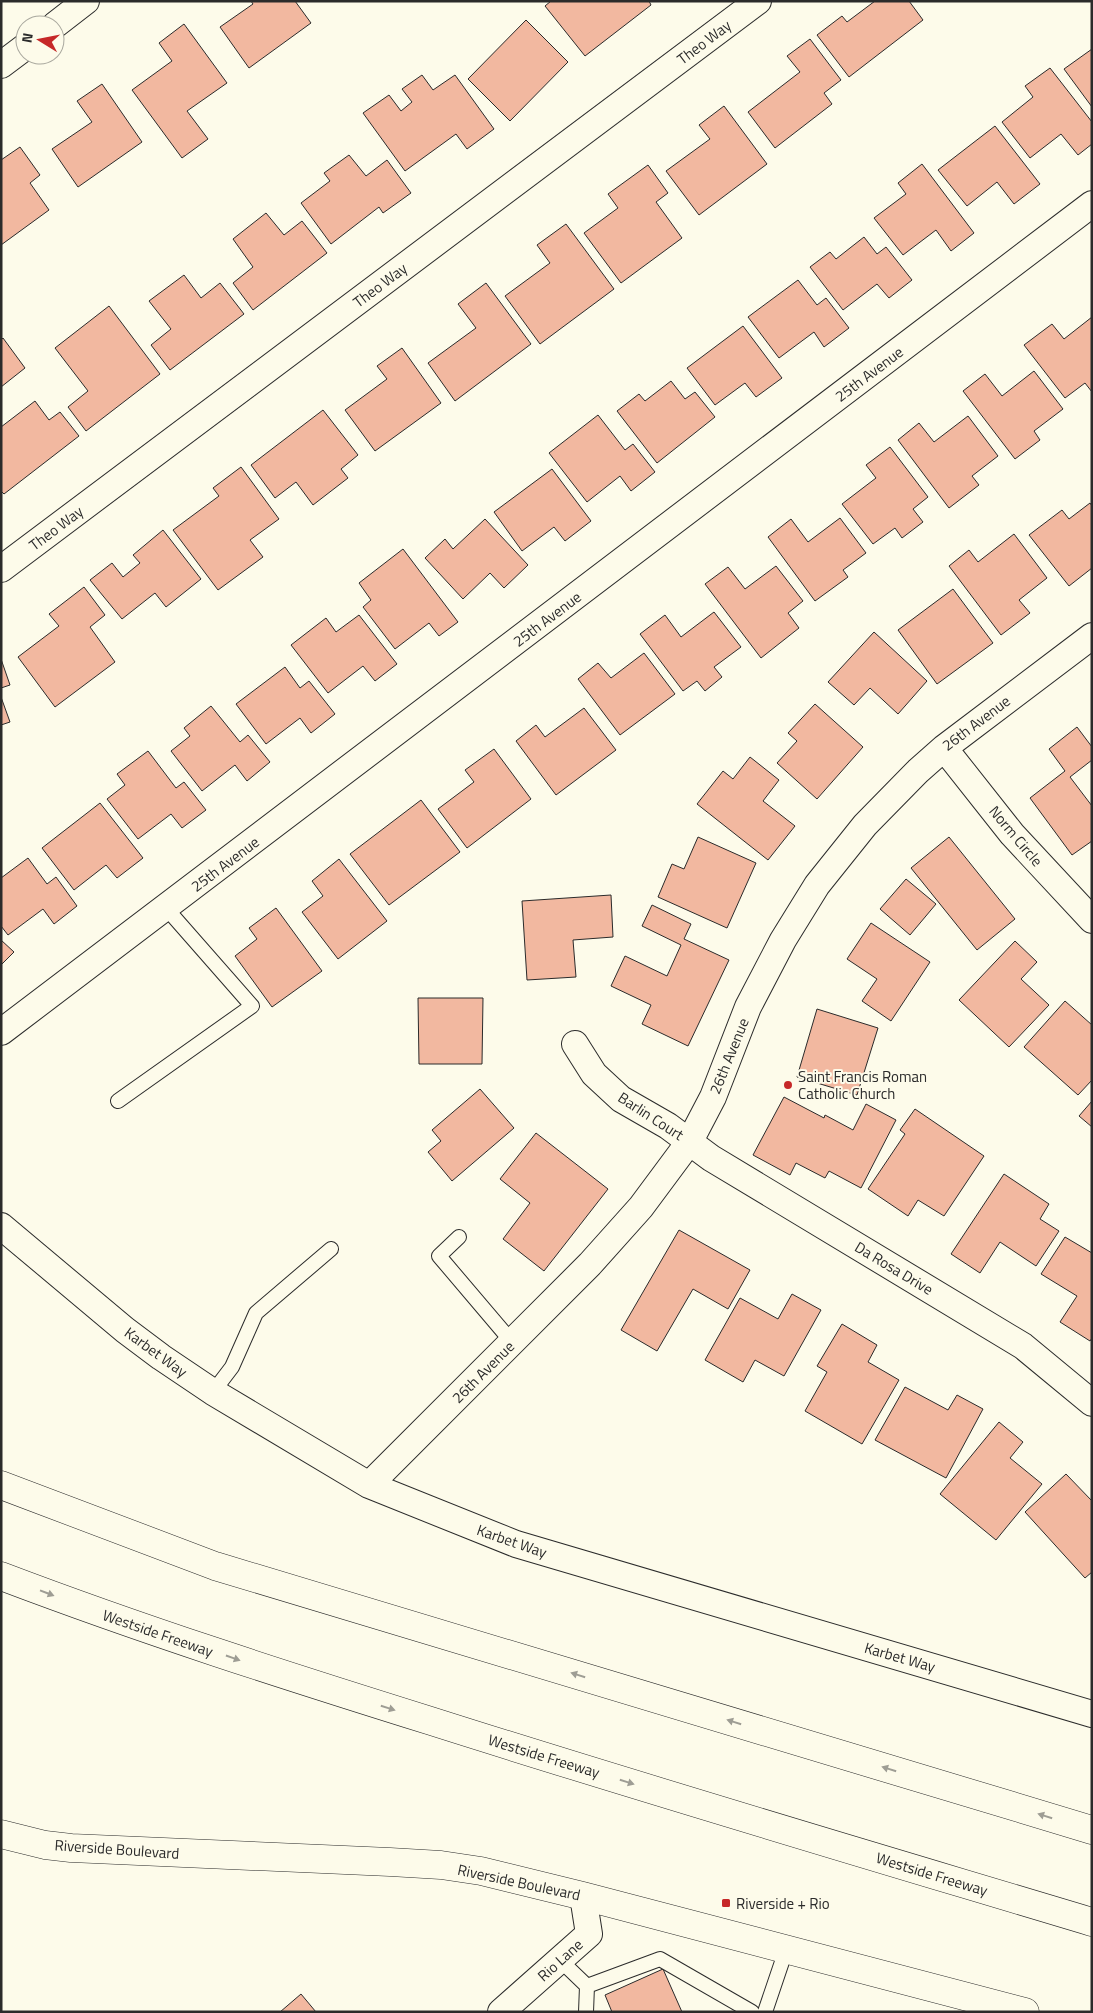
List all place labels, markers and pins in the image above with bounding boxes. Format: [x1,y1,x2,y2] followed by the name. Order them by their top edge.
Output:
[798,1065,927,1105] place label: Saint Francis Roman Catholic Church
[782,1079,794,1091] marker: Saint Francis Roman Catholic Church
[736,1892,830,1915] place label: Riverside + Rio
[720,1897,732,1909] marker: Riverside + Rio

